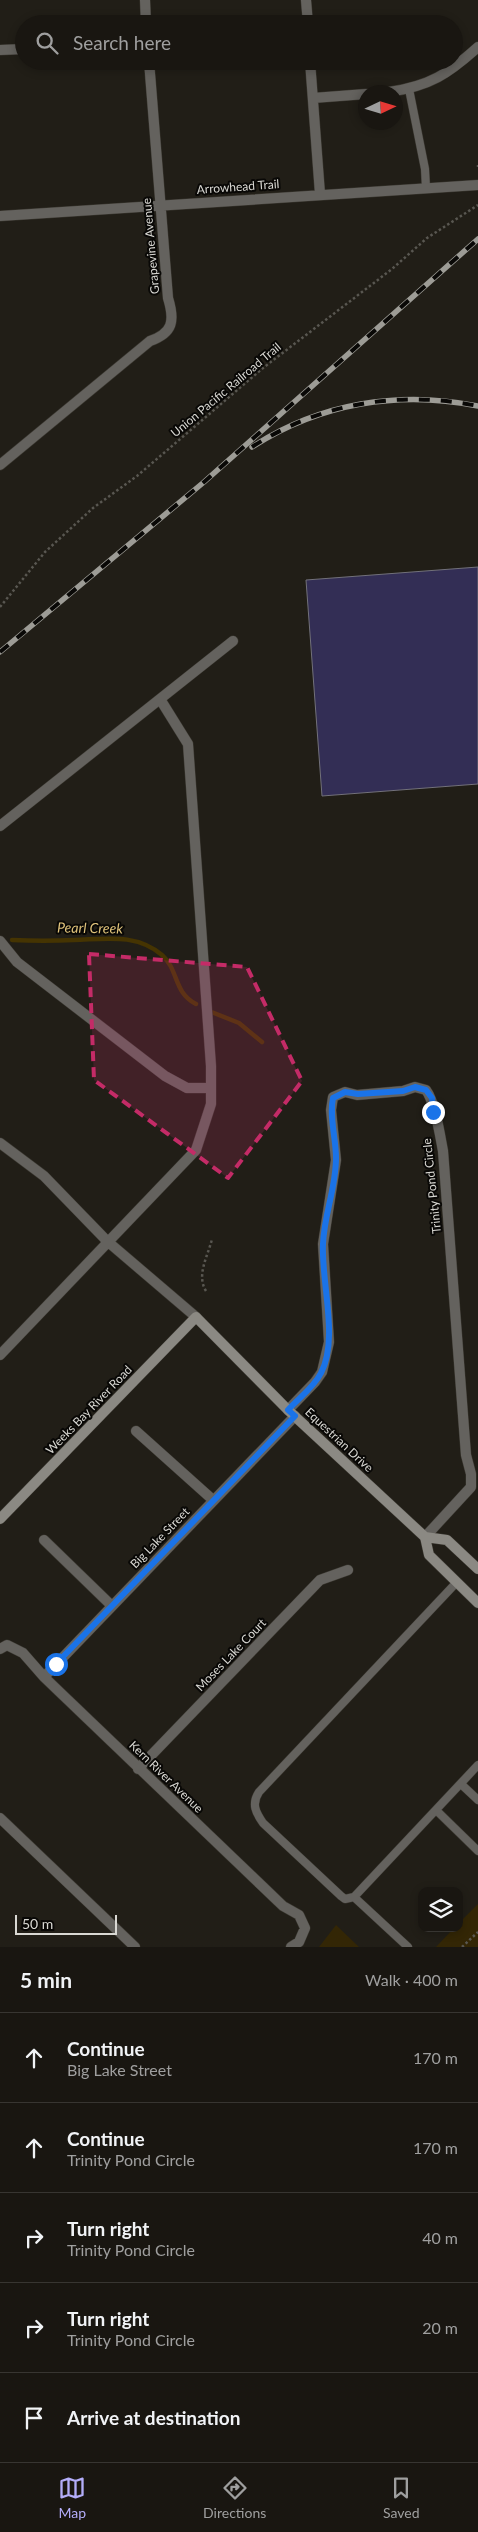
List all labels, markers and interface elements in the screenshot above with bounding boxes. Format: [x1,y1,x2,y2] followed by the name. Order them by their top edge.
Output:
[15,15,463,70] search box
[33,29,61,57] icon: search
[73,31,171,54] text: Search here
[358,85,403,130] north arrow
[196,176,280,197] street label: Arrowhead Trail
[139,197,162,295] street label: Grapevine Avenue
[168,339,284,440] street label: Union Pacific Railroad Trail
[57,918,123,937] water label: Pearl Creek
[422,1101,445,1124] route end
[419,1138,444,1235] street label: Trinity Pond Circle
[42,1362,135,1457] street label: Weeks Bay River Road
[302,1404,376,1475] street label: Equestrian Drive
[127,1504,193,1571] street label: Big Lake Street
[192,1615,269,1694] street label: Moses Lake Court
[45,1653,68,1676] route start
[126,1738,207,1816] street label: Kern River Avenue
[418,1887,463,1932] map controls
[418,1887,463,1932] button: layers
[15,1912,118,1935] scale bar
[22,1915,53,1932] text: 50 m
[20,1967,72,1992] text: 5 min
[365,1970,458,1989] text: Walk · 400 m
[67,2037,145,2060] text: Continue
[20,2044,48,2072] icon: ahead
[413,2048,458,2067] text: 170 m
[67,2060,172,2079] text: Big Lake Street
[67,2127,145,2150] text: Continue
[20,2134,48,2162] icon: ahead
[413,2138,458,2157] text: 170 m
[67,2150,195,2169] text: Trinity Pond Circle
[67,2217,149,2240] text: Turn right
[20,2224,48,2252] icon: right
[422,2228,458,2247] text: 40 m
[67,2240,195,2259] text: Trinity Pond Circle
[67,2307,149,2330] text: Turn right
[20,2314,48,2342] icon: right
[422,2318,458,2337] text: 20 m
[67,2330,195,2349] text: Trinity Pond Circle
[20,2404,48,2432] icon: arrive
[67,2406,240,2429] text: Arrive at destination
[58,2474,86,2521] tab: Map
[203,2474,266,2521] tab: Directions
[383,2474,420,2521] tab: Saved

